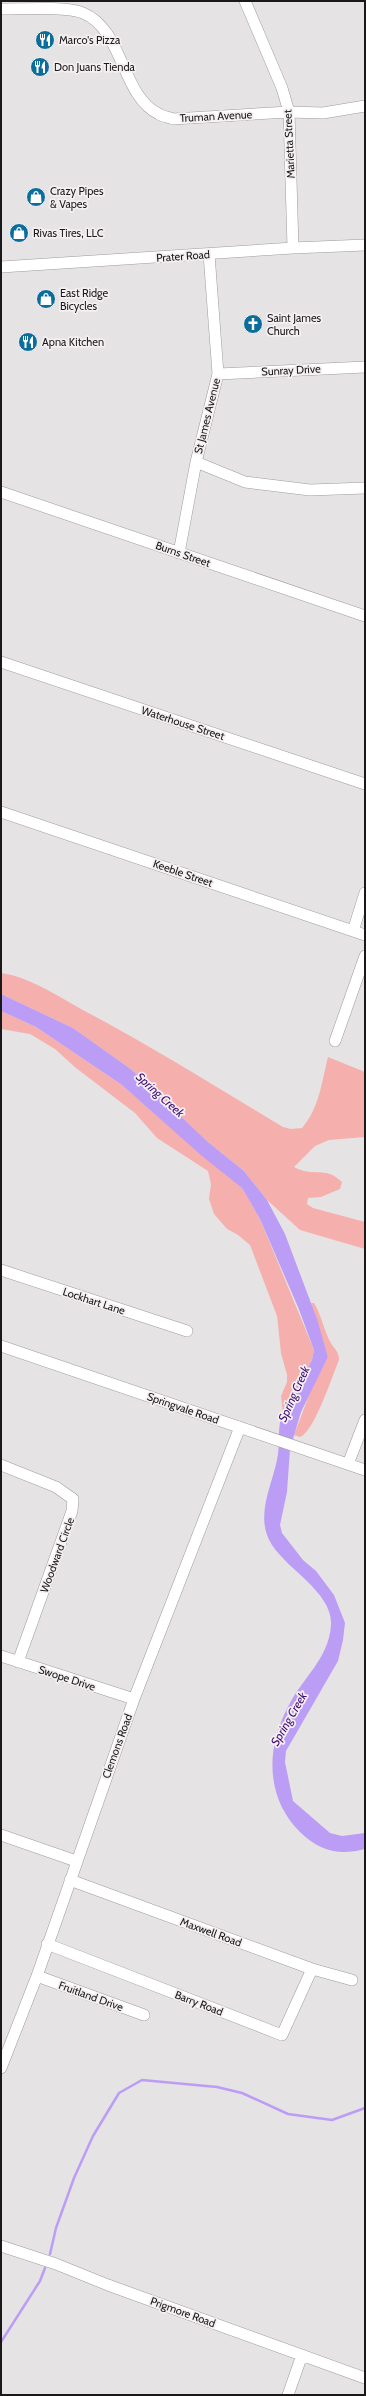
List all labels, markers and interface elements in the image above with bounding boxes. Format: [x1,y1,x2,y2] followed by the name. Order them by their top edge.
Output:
[34,29,56,51] restaurant icon: Marco's Pizza
[59,33,121,47] place label: Marco's Pizza
[29,56,51,78] restaurant icon: Don Juans Tienda
[54,60,135,74] place label: Don Juans Tienda
[179,107,253,125] street label: Truman Avenue
[280,109,298,179] street label: Marietta Street
[50,184,104,211] place label: Crazy Pipes & Vapes
[25,186,47,208] shop icon: Crazy Pipes & Vapes
[8,222,30,244] shop icon: Rivas Tires, LLC
[33,226,104,240] place label: Rivas Tires, LLC
[156,247,210,265] street label: Prater Road
[60,286,109,313] place label: East Ridge Bicycles
[35,288,57,310] shop icon: East Ridge Bicycles
[267,311,322,338] place label: Saint James Church
[242,313,264,335] church icon: Saint James Church
[17,331,39,353] restaurant icon: Apna Kitchen
[42,335,104,349] place label: Apna Kitchen
[261,361,321,379] street label: Sunray Drive
[191,376,223,455] street label: St James Avenue
[154,538,213,570] street label: Burns Street
[140,703,227,743] street label: Waterhouse Street
[151,856,215,890] street label: Keeble Street
[133,1069,188,1121] water label: Spring Creek
[61,1284,127,1318] street label: Lockhart Lane
[275,1363,313,1424] water label: Spring Creek
[145,1389,221,1427] street label: Springvale Road
[37,1515,77,1595] street label: Woodward Circle
[37,1662,98,1694] street label: Swope Drive
[267,1688,310,1748] water label: Spring Creek
[99,1712,135,1780] street label: Clemons Road
[178,1914,244,1950] street label: Maxwell Road
[57,1978,126,2014] street label: Fruitland Drive
[173,1987,225,2019] street label: Barry Road
[148,2294,218,2330] street label: Prigmore Road

